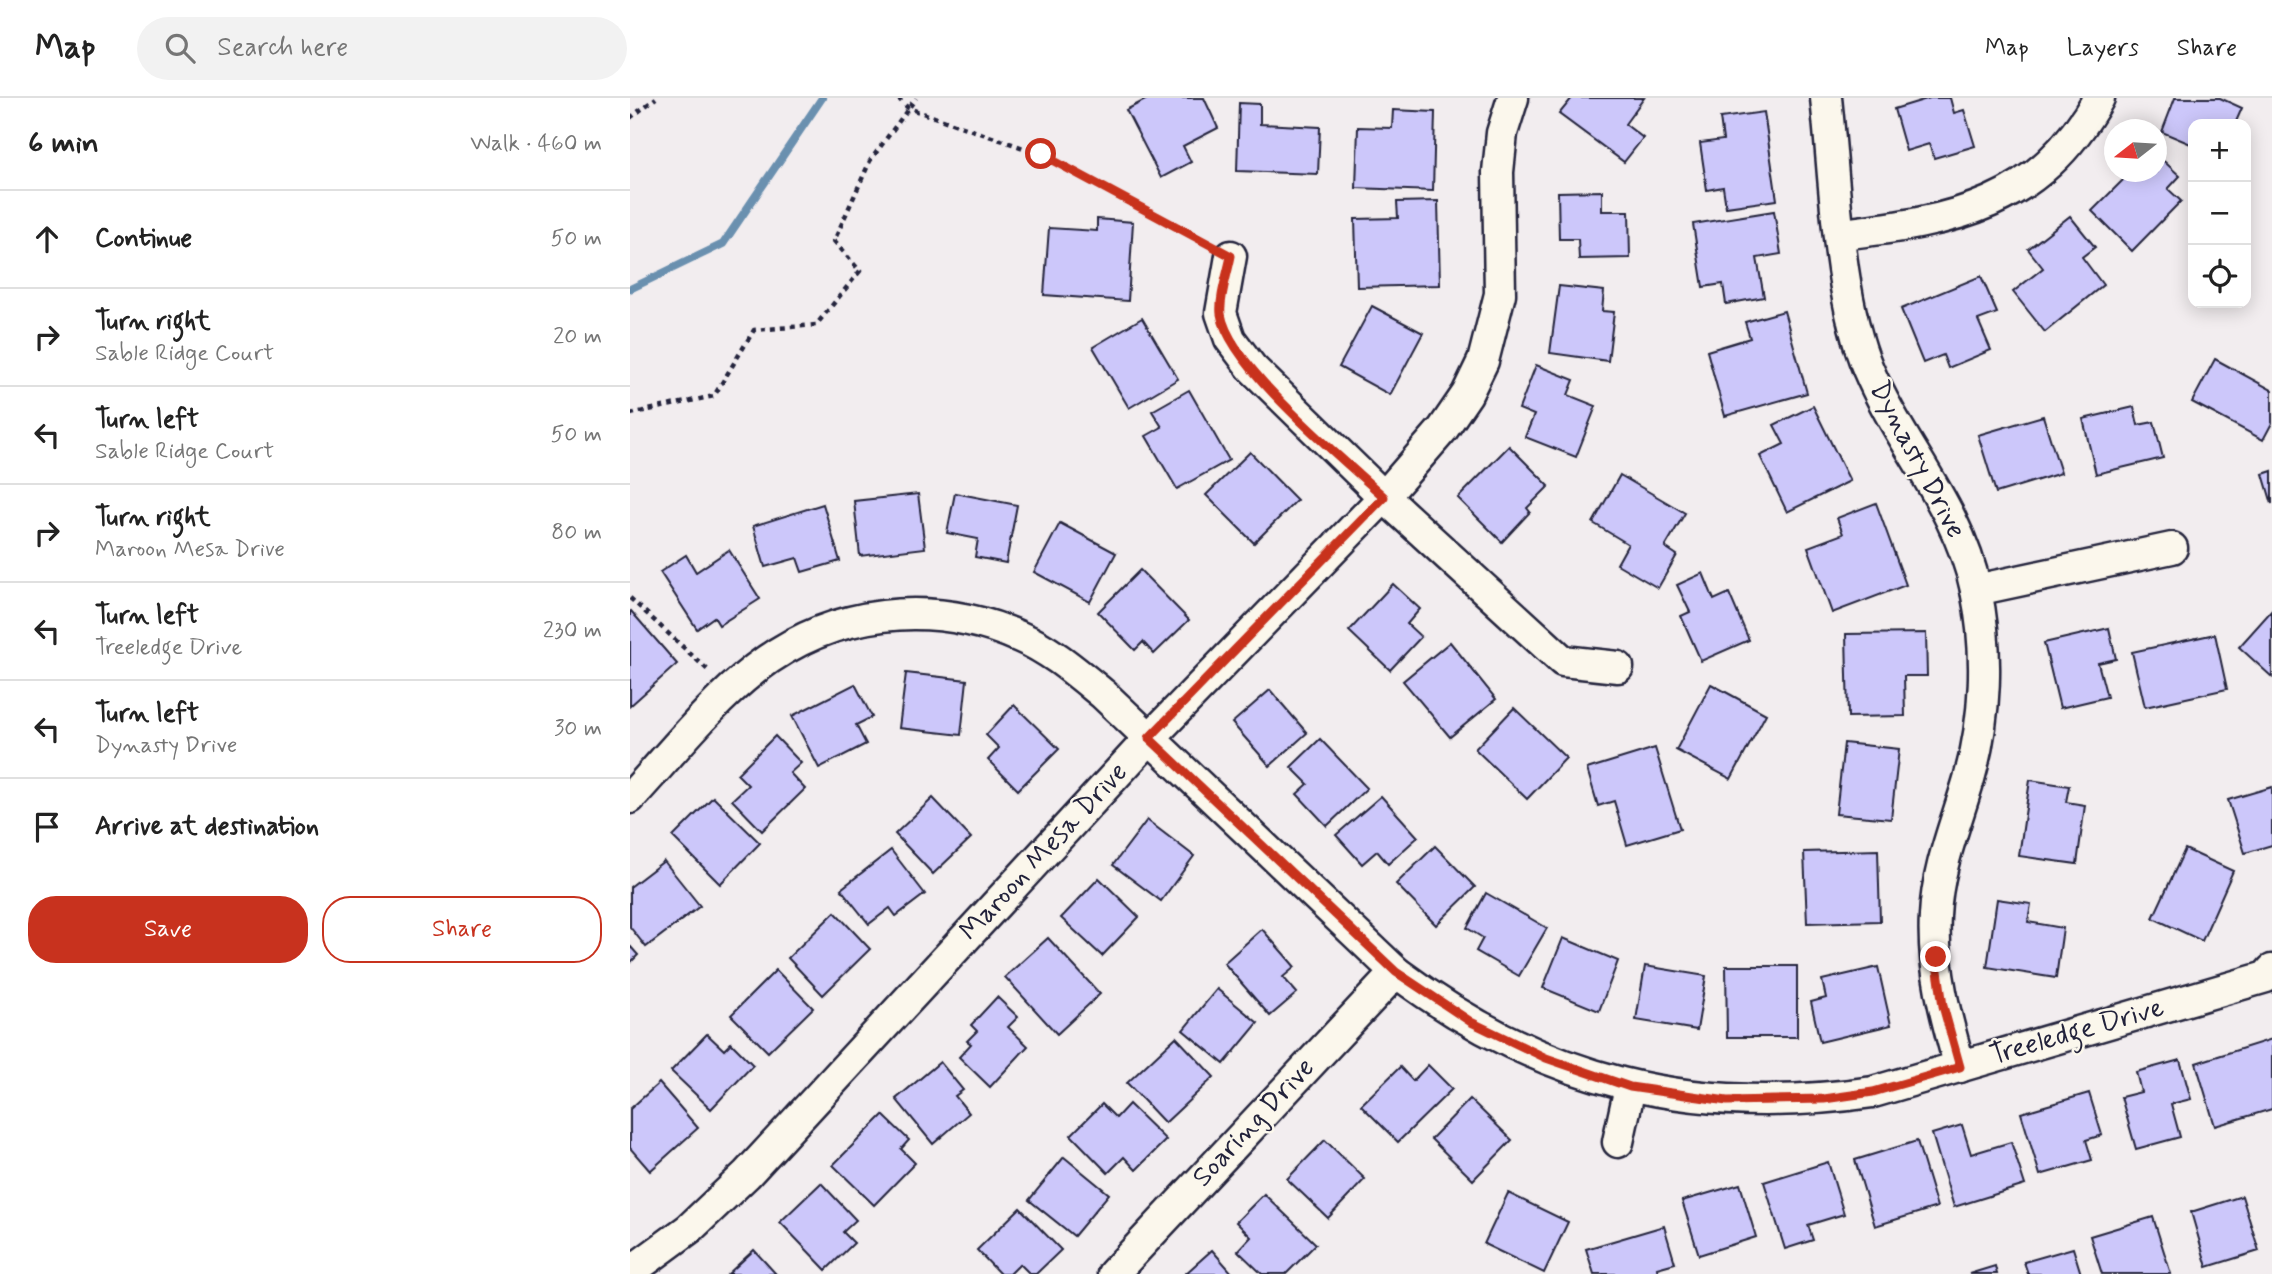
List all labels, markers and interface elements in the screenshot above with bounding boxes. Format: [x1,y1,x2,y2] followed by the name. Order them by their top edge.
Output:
[137,17,627,80] search box
[35,26,95,70] text: Map
[161,29,199,67] icon: search
[217,31,348,65] text: Search here
[1985,33,2029,64] text: Map
[2067,33,2139,64] text: Layers
[2177,33,2237,64] text: Share
[2104,119,2167,182] north arrow
[2188,119,2251,308] map controls
[2188,119,2251,182] button: +
[28,124,99,163] text: 6 min
[470,129,602,159] text: Walk · 460 m
[1025,138,1056,169] route start
[2188,182,2251,245] button: −
[28,220,66,258] icon: ahead
[95,222,192,256] text: Continue
[551,224,602,254] text: 50 m
[2188,245,2251,308] button: locate
[95,305,211,339] text: Turn right
[28,318,66,356] icon: right
[553,322,602,352] text: 20 m
[95,339,274,369] text: Sable Ridge Court
[1860,375,1974,545] street label: Dynasty Drive
[95,403,199,437] text: Turn left
[28,416,66,454] icon: left
[551,420,602,450] text: 50 m
[95,437,274,467] text: Sable Ridge Court
[95,501,211,535] text: Turn right
[28,514,66,552] icon: right
[551,518,602,548] text: 80 m
[95,535,285,565] text: Maroon Mesa Drive
[95,599,199,633] text: Turn left
[28,612,66,650] icon: left
[543,616,602,646] text: 230 m
[95,633,242,663] text: Treeledge Drive
[95,697,199,731] text: Turn left
[28,710,66,748] icon: left
[554,714,602,744] text: 30 m
[95,731,237,761] text: Dynasty Drive
[952,755,1136,949] street label: Maroon Mesa Drive
[28,808,66,846] icon: arrive
[95,810,319,844] text: Arrive at destination
[28,896,308,963] button: Save
[322,896,602,963] button: Share
[1920,941,1951,972] route end
[1986,989,2169,1077] street label: Treeledge Drive
[1185,1050,1323,1196] street label: Soaring Drive

